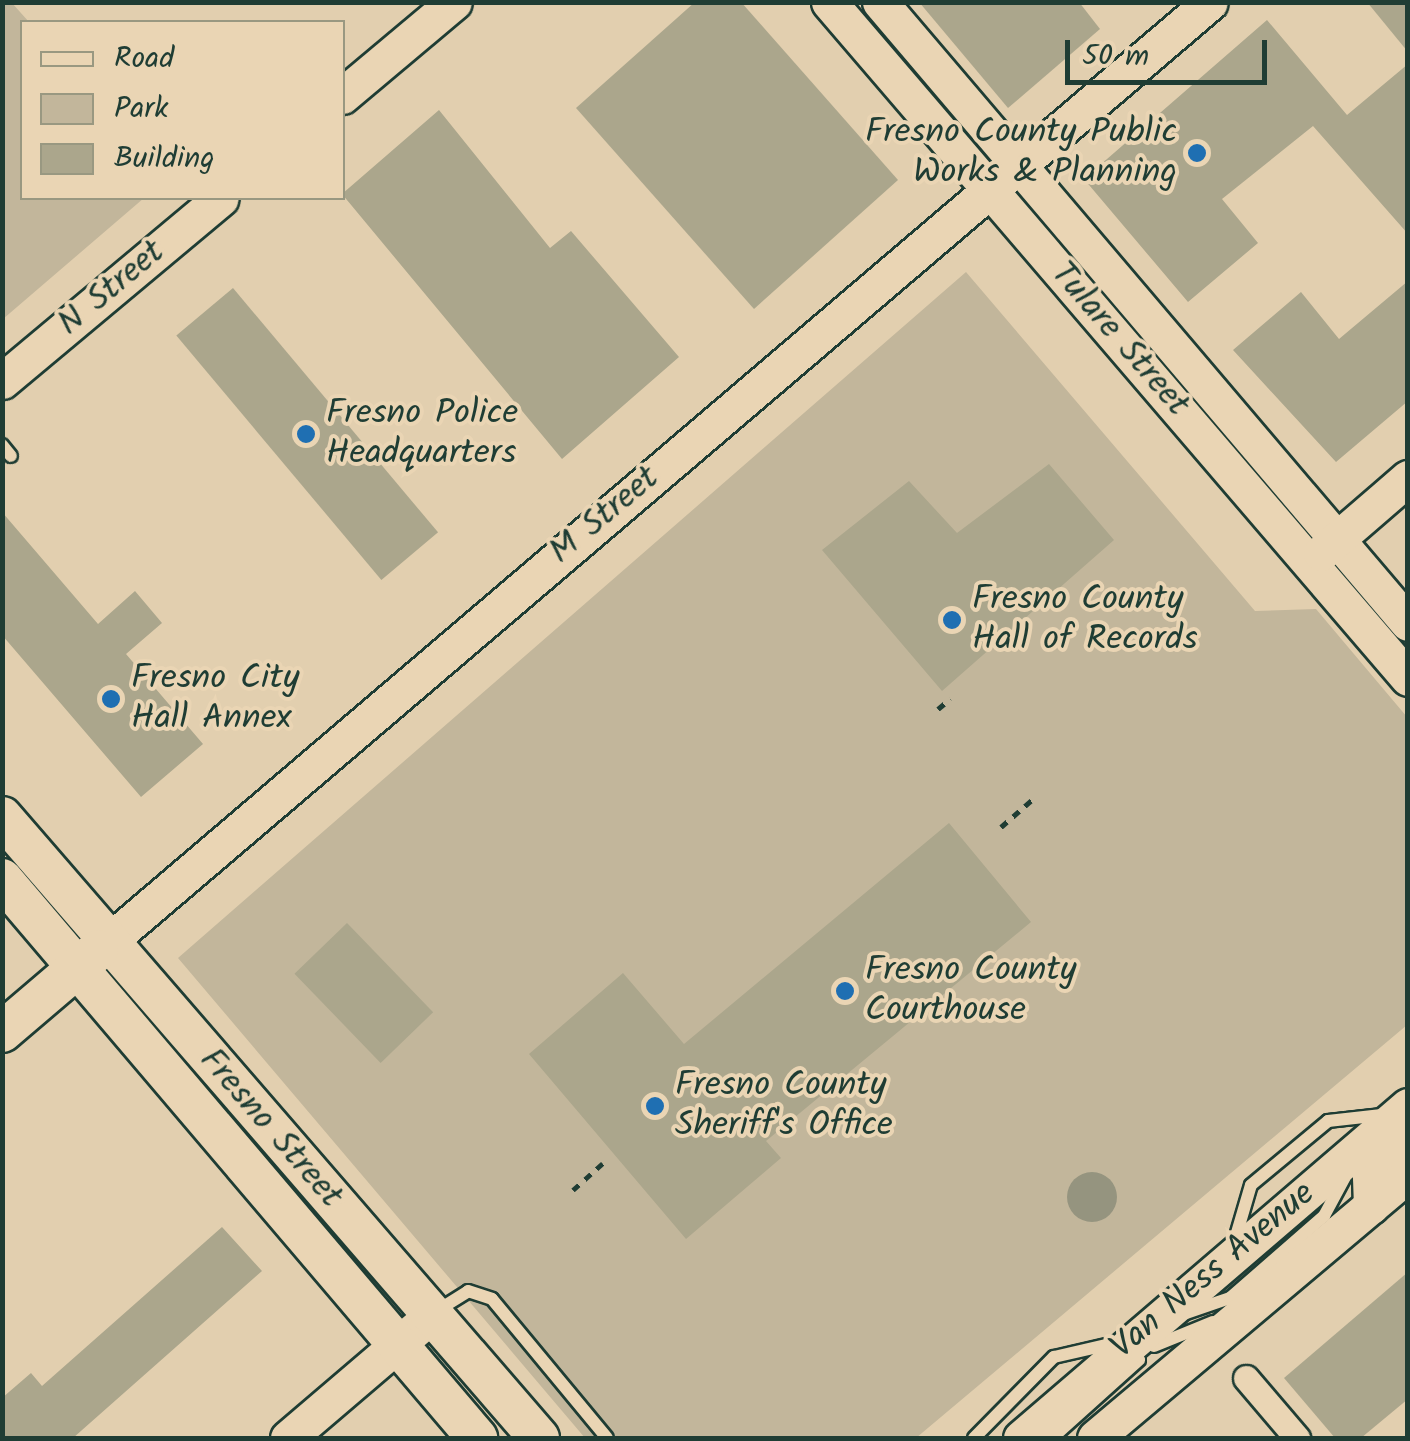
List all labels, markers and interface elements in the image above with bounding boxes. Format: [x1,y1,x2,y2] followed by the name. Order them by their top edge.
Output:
[20,20,345,200] legend
[1070,20,1272,82] scale bar
[1082,33,1149,81] text: 50 m
[114,35,174,83] text: Road
[114,85,168,133] text: Park
[865,112,1177,194] place label: Fresno County Public Works & Planning
[114,135,214,183] text: Building
[1186,142,1208,164] marker: Fresno County Public Works & Planning
[50,232,174,346] street label: N Street
[1041,254,1197,426] street label: Tulare Street
[326,393,518,475] place label: Fresno Police Headquarters
[295,423,317,445] marker: Fresno Police Headquarters
[542,458,668,574] street label: M Street
[972,579,1198,661] place label: Fresno County Hall of Records
[941,609,963,631] marker: Fresno County Hall of Records
[131,658,299,740] place label: Fresno City Hall Annex
[100,688,122,710] marker: Fresno City Hall Annex
[865,950,1076,1032] place label: Fresno County Courthouse
[834,980,856,1002] marker: Fresno County Courthouse
[189,1041,351,1217] street label: Fresno Street
[675,1065,893,1147] place label: Fresno County Sheriff's Office
[644,1095,666,1117] marker: Fresno County Sheriff's Office
[1102,1173,1324,1369] street label: Van Ness Avenue

